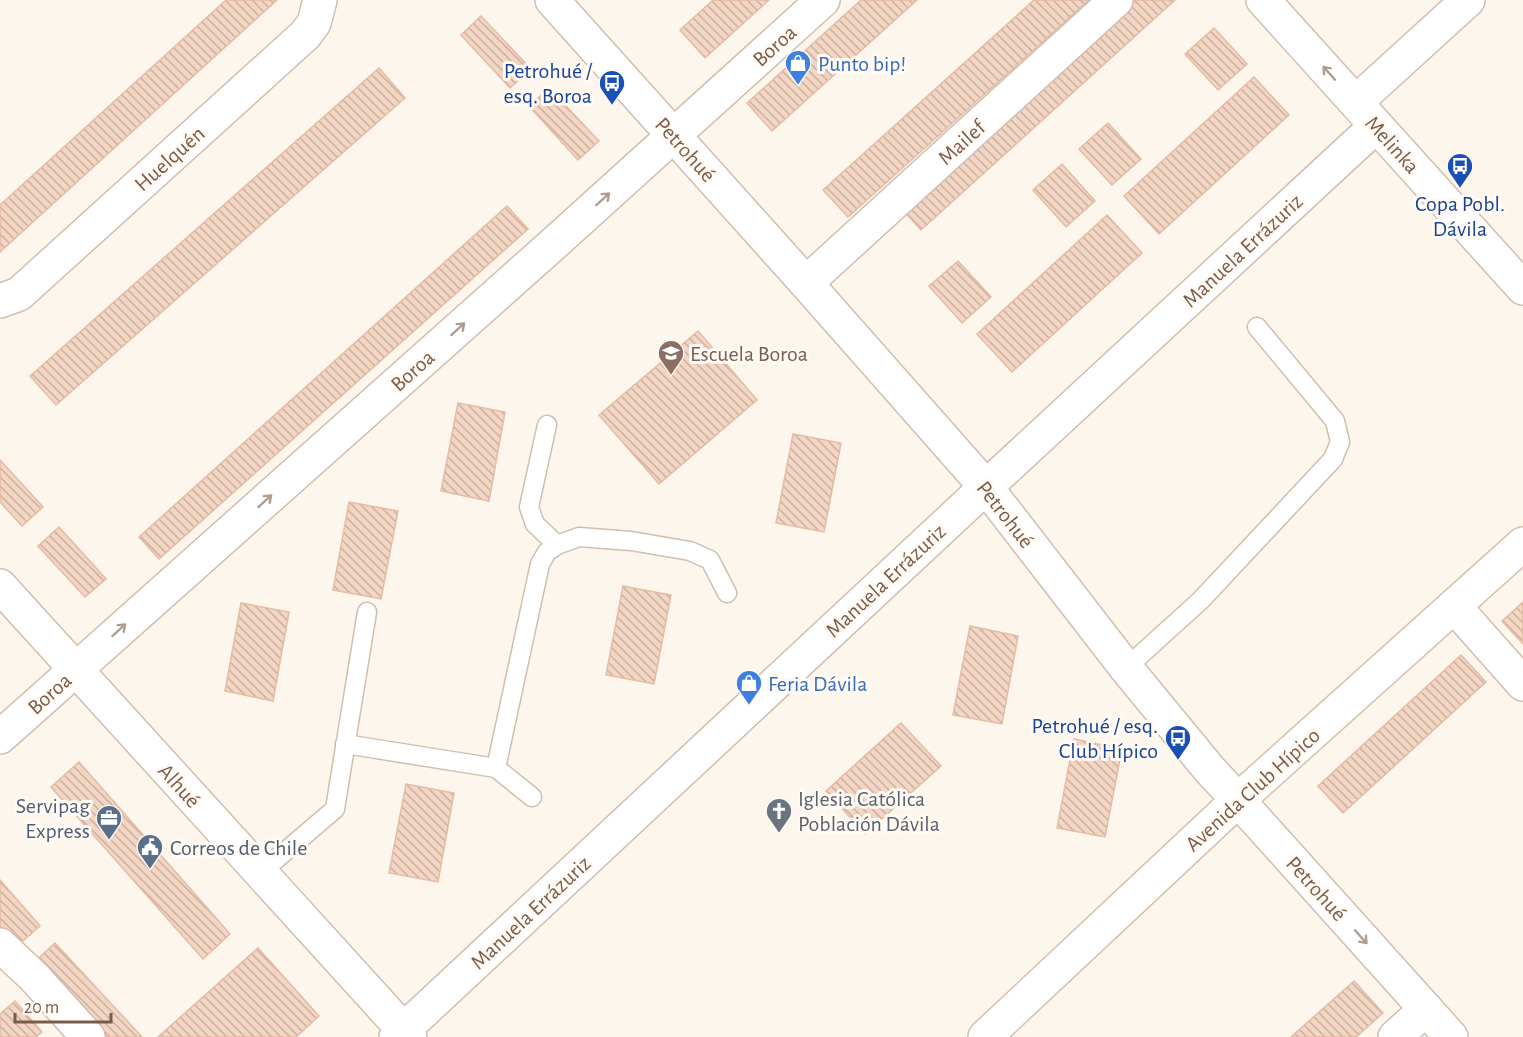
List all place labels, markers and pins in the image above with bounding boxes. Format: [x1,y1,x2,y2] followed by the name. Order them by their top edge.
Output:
[783,48,813,86] shop icon: Punto bip!
[818,53,906,75] place label: Punto bip!
[504,60,593,107] place label: Petrohué / esq. Boroa
[597,68,627,106] bus stop icon: Petrohué / esq. Boroa
[1445,151,1475,189] bus stop icon: Copa Pobl. Dávila
[1415,193,1505,240] place label: Copa Pobl. Dávila
[656,338,686,376] school or university icon: Escuela Boroa
[690,343,808,365] place label: Escuela Boroa
[734,668,764,706] shop icon: Feria Dávila
[768,673,867,695] place label: Feria Dávila
[1032,715,1158,762] place label: Petrohué / esq. Club Hípico
[1163,723,1193,761] bus stop icon: Petrohué / esq. Club Hípico
[798,788,940,835] place label: Iglesia Católica Población Dávila
[16,795,90,842] place label: Servipag Express
[764,796,794,834] church icon: Iglesia Católica Población Dávila
[94,803,124,841] office icon: Servipag Express
[135,832,165,870] public building icon: Correos de Chile
[170,837,307,859] place label: Correos de Chile

